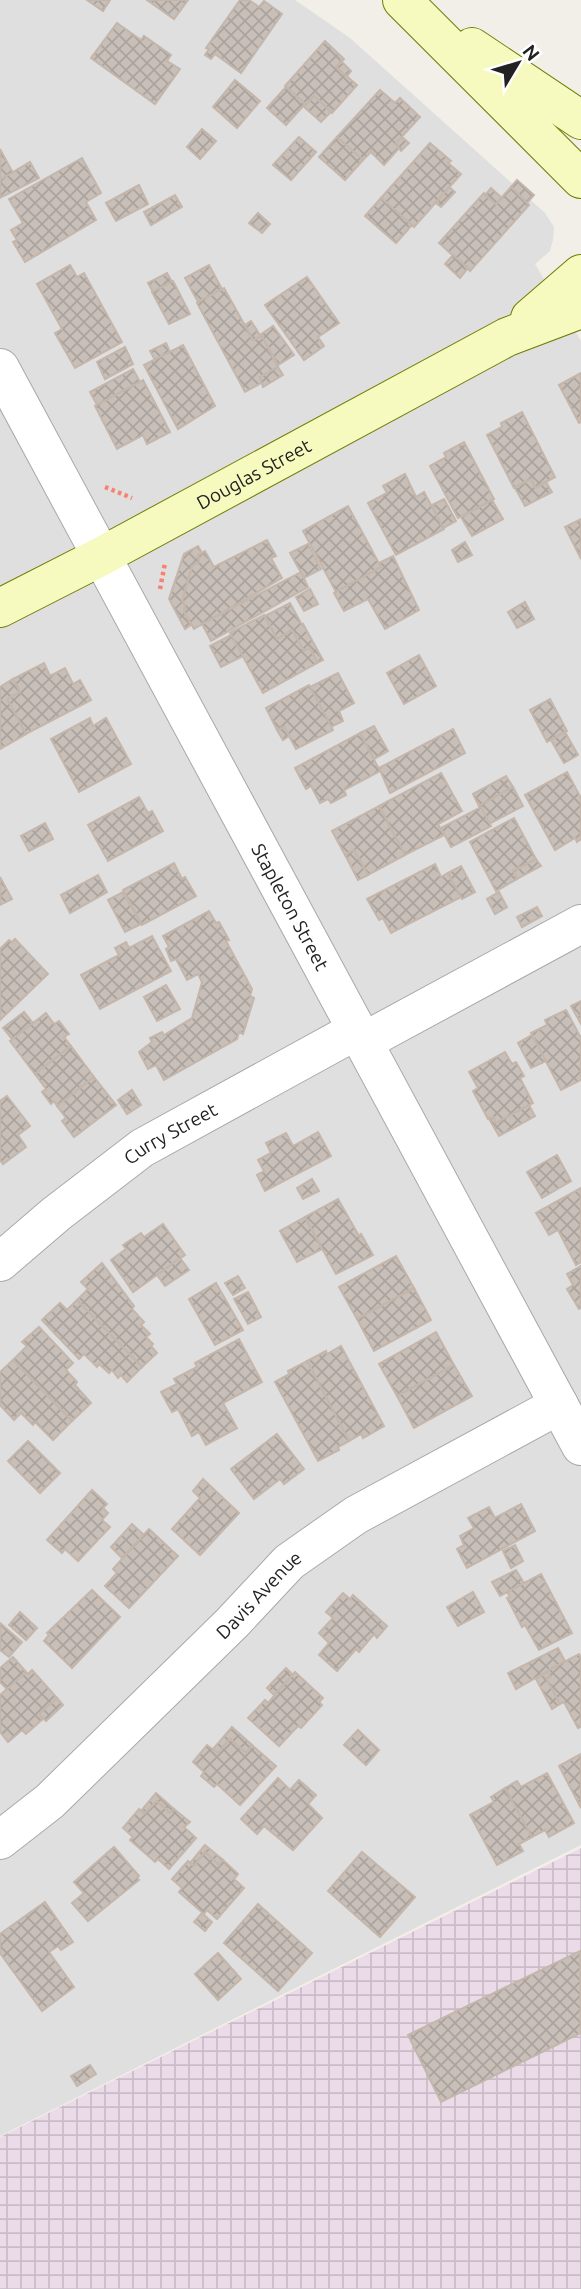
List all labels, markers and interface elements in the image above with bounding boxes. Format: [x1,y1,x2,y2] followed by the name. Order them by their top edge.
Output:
[483,28,553,98] north arrow
[518,40,544,65] text: N
[193,434,315,514] street label: Douglas Street
[247,840,334,974] street label: Stapleton Street
[119,1098,221,1169] street label: Curry Street
[212,1546,305,1643] street label: Davis Avenue

